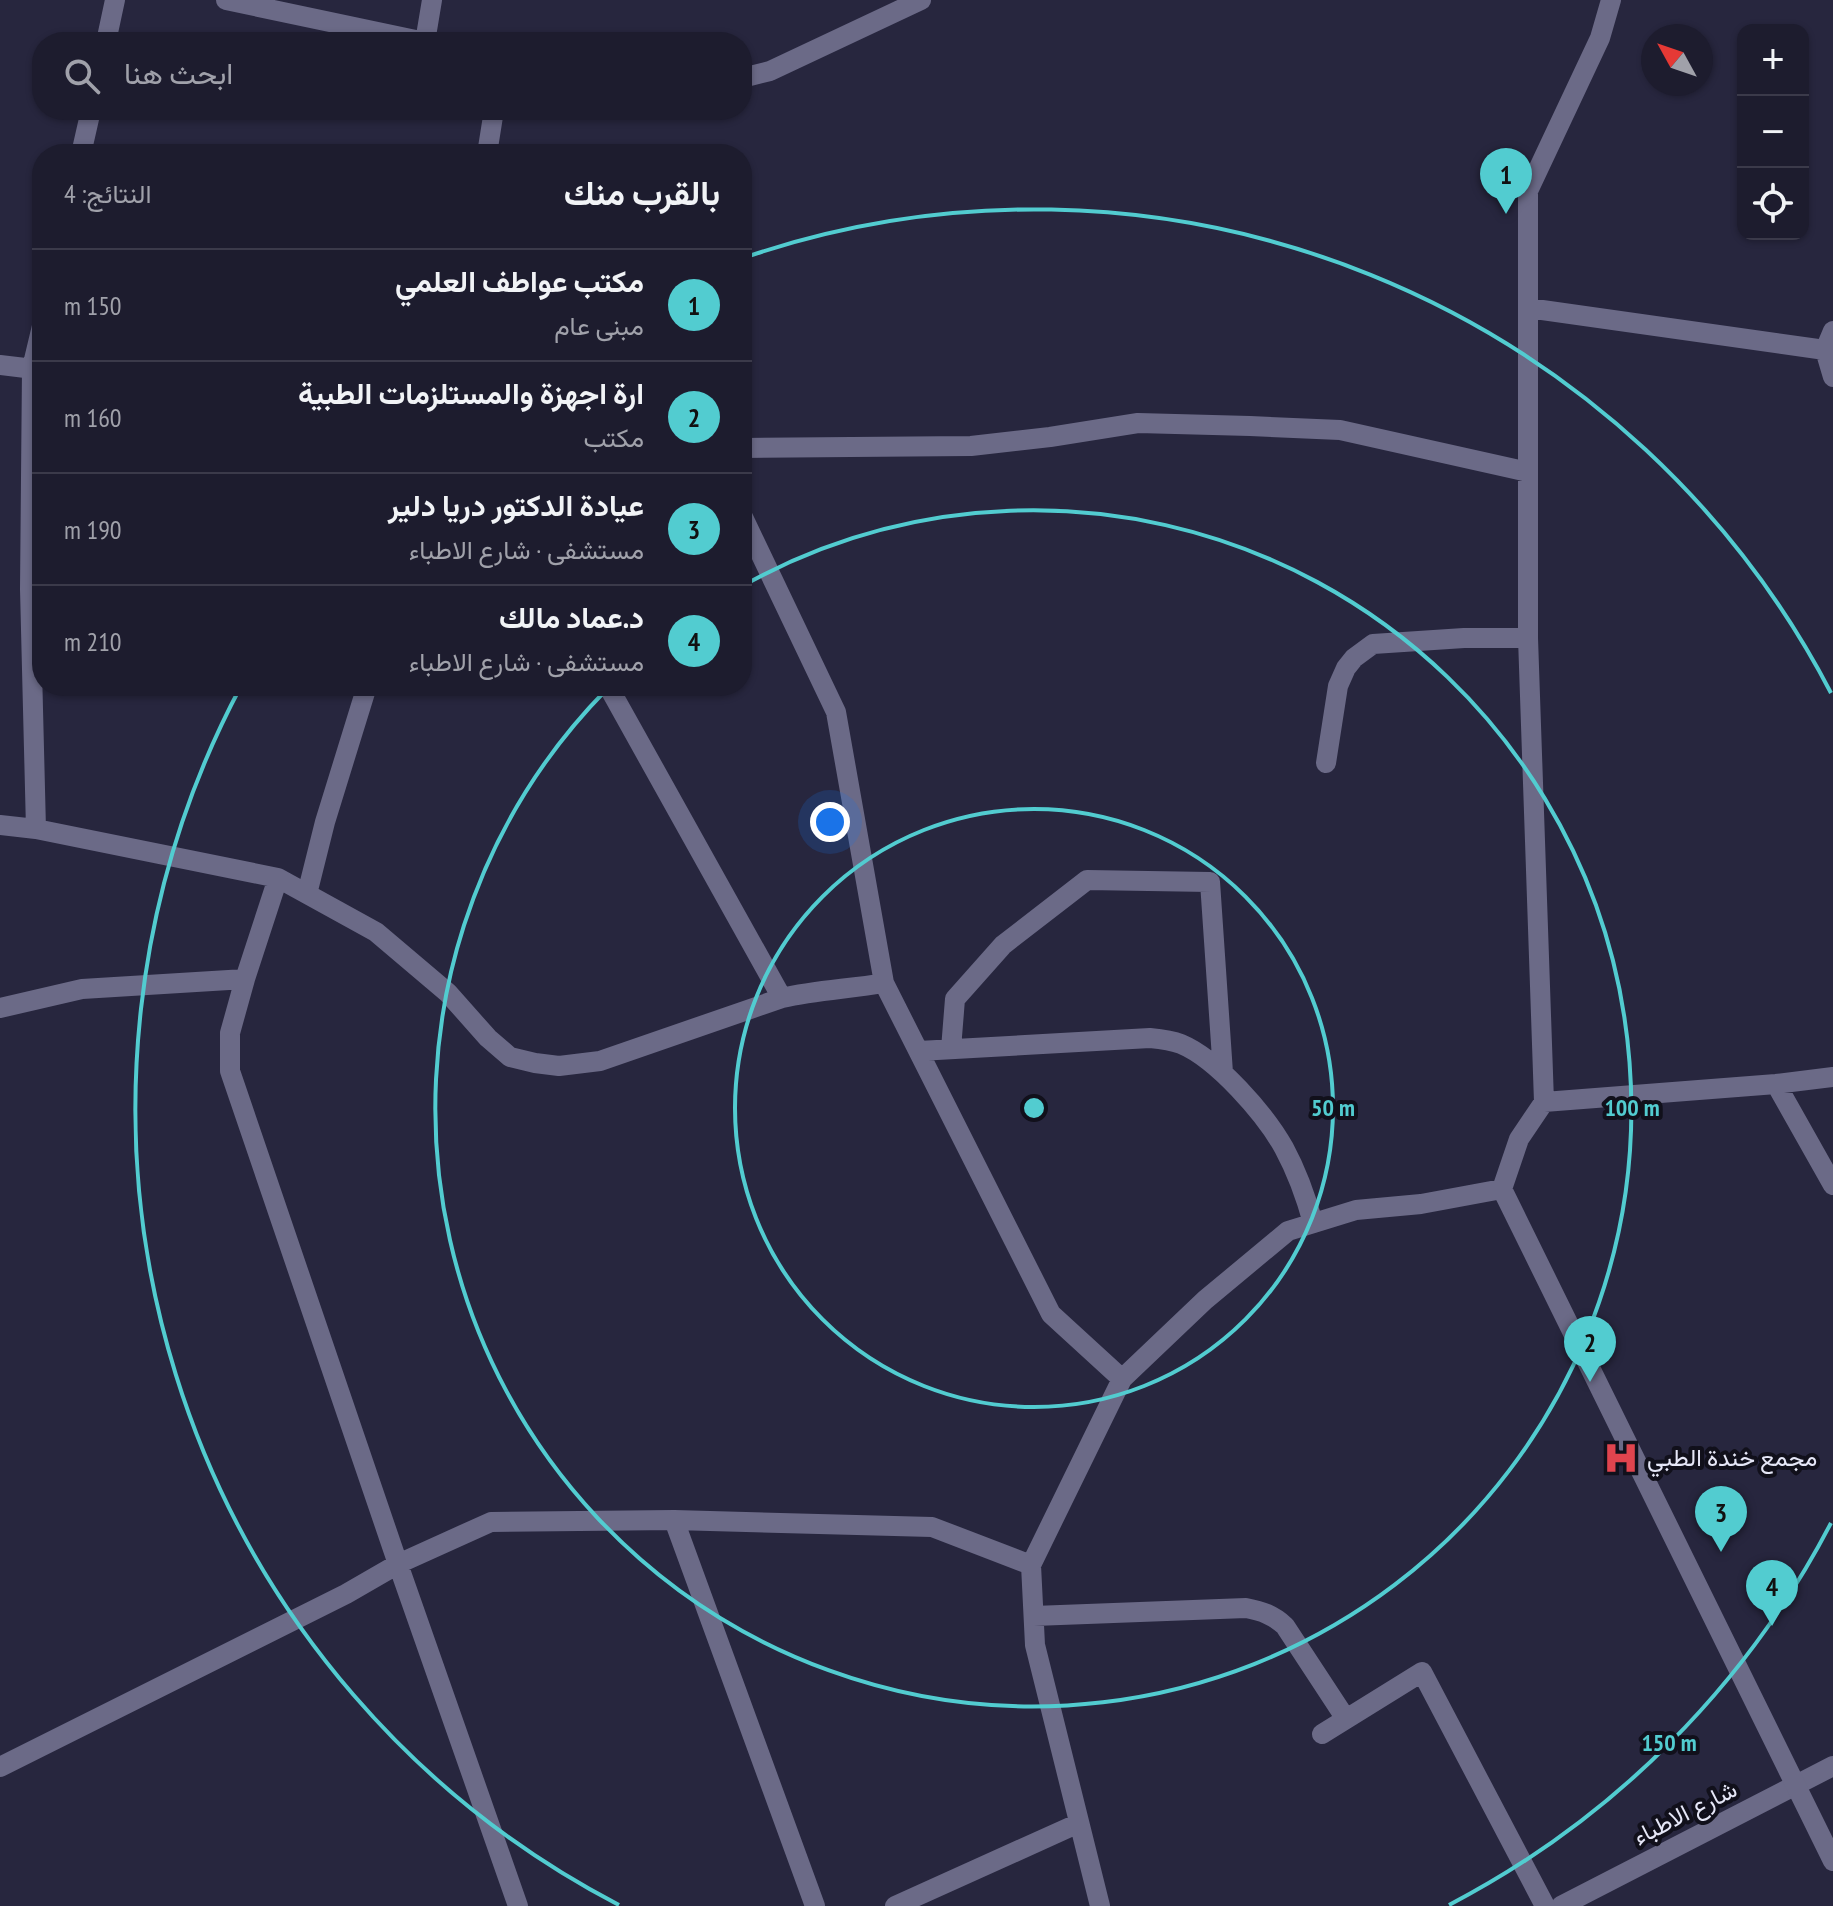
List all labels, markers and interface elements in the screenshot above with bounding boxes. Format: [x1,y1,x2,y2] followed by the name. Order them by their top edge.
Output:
[1641,24,1713,96] north arrow
[1737,24,1809,240] map controls
[1737,24,1809,96] button: +
[32,32,752,120] search box
[124,53,233,92] text: ابحث هنا
[60,54,104,98] icon: search
[1737,96,1809,168] button: −
[1480,148,1532,214] pin: 1
[1737,168,1809,240] button: locate
[564,170,720,214] text: بالقرب منك
[64,177,151,210] text: النتائج: 4
[395,261,644,300] text: مكتب عواطف العلمي
[64,289,122,322] text: 150 m
[688,289,700,322] text: 1
[554,309,644,342] text: مبنى عام
[298,373,644,412] text: ارة اجهزة والمستلزمات الطبية
[64,401,122,434] text: 160 m
[688,401,700,434] text: 2
[583,421,644,454] text: مكتب
[388,485,644,524] text: عيادة الدكتور دريا دلير
[64,513,122,546] text: 190 m
[688,513,700,546] text: 3
[409,533,644,566] text: مستشفى · شارع الاطباء
[499,597,644,636] text: د.عماد مالك
[64,625,122,658] text: 210 m
[688,625,700,658] text: 4
[409,645,644,678] text: مستشفى · شارع الاطباء
[810,802,850,842] your location
[1311,1092,1355,1123] text: 50 m
[1604,1092,1660,1123] text: 100 m
[1020,1094,1048,1122] centre of rings
[1564,1316,1616,1382] pin: 2
[1602,1439,1640,1477] hospital icon: مجمع خندة الطبي
[1647,1442,1817,1477] place label: مجمع خندة الطبي
[1695,1486,1747,1552] pin: 3
[1746,1560,1798,1626] pin: 4
[1641,1727,1697,1758] text: 150 m
[1628,1773,1742,1853] street label: شارع الاطباء

